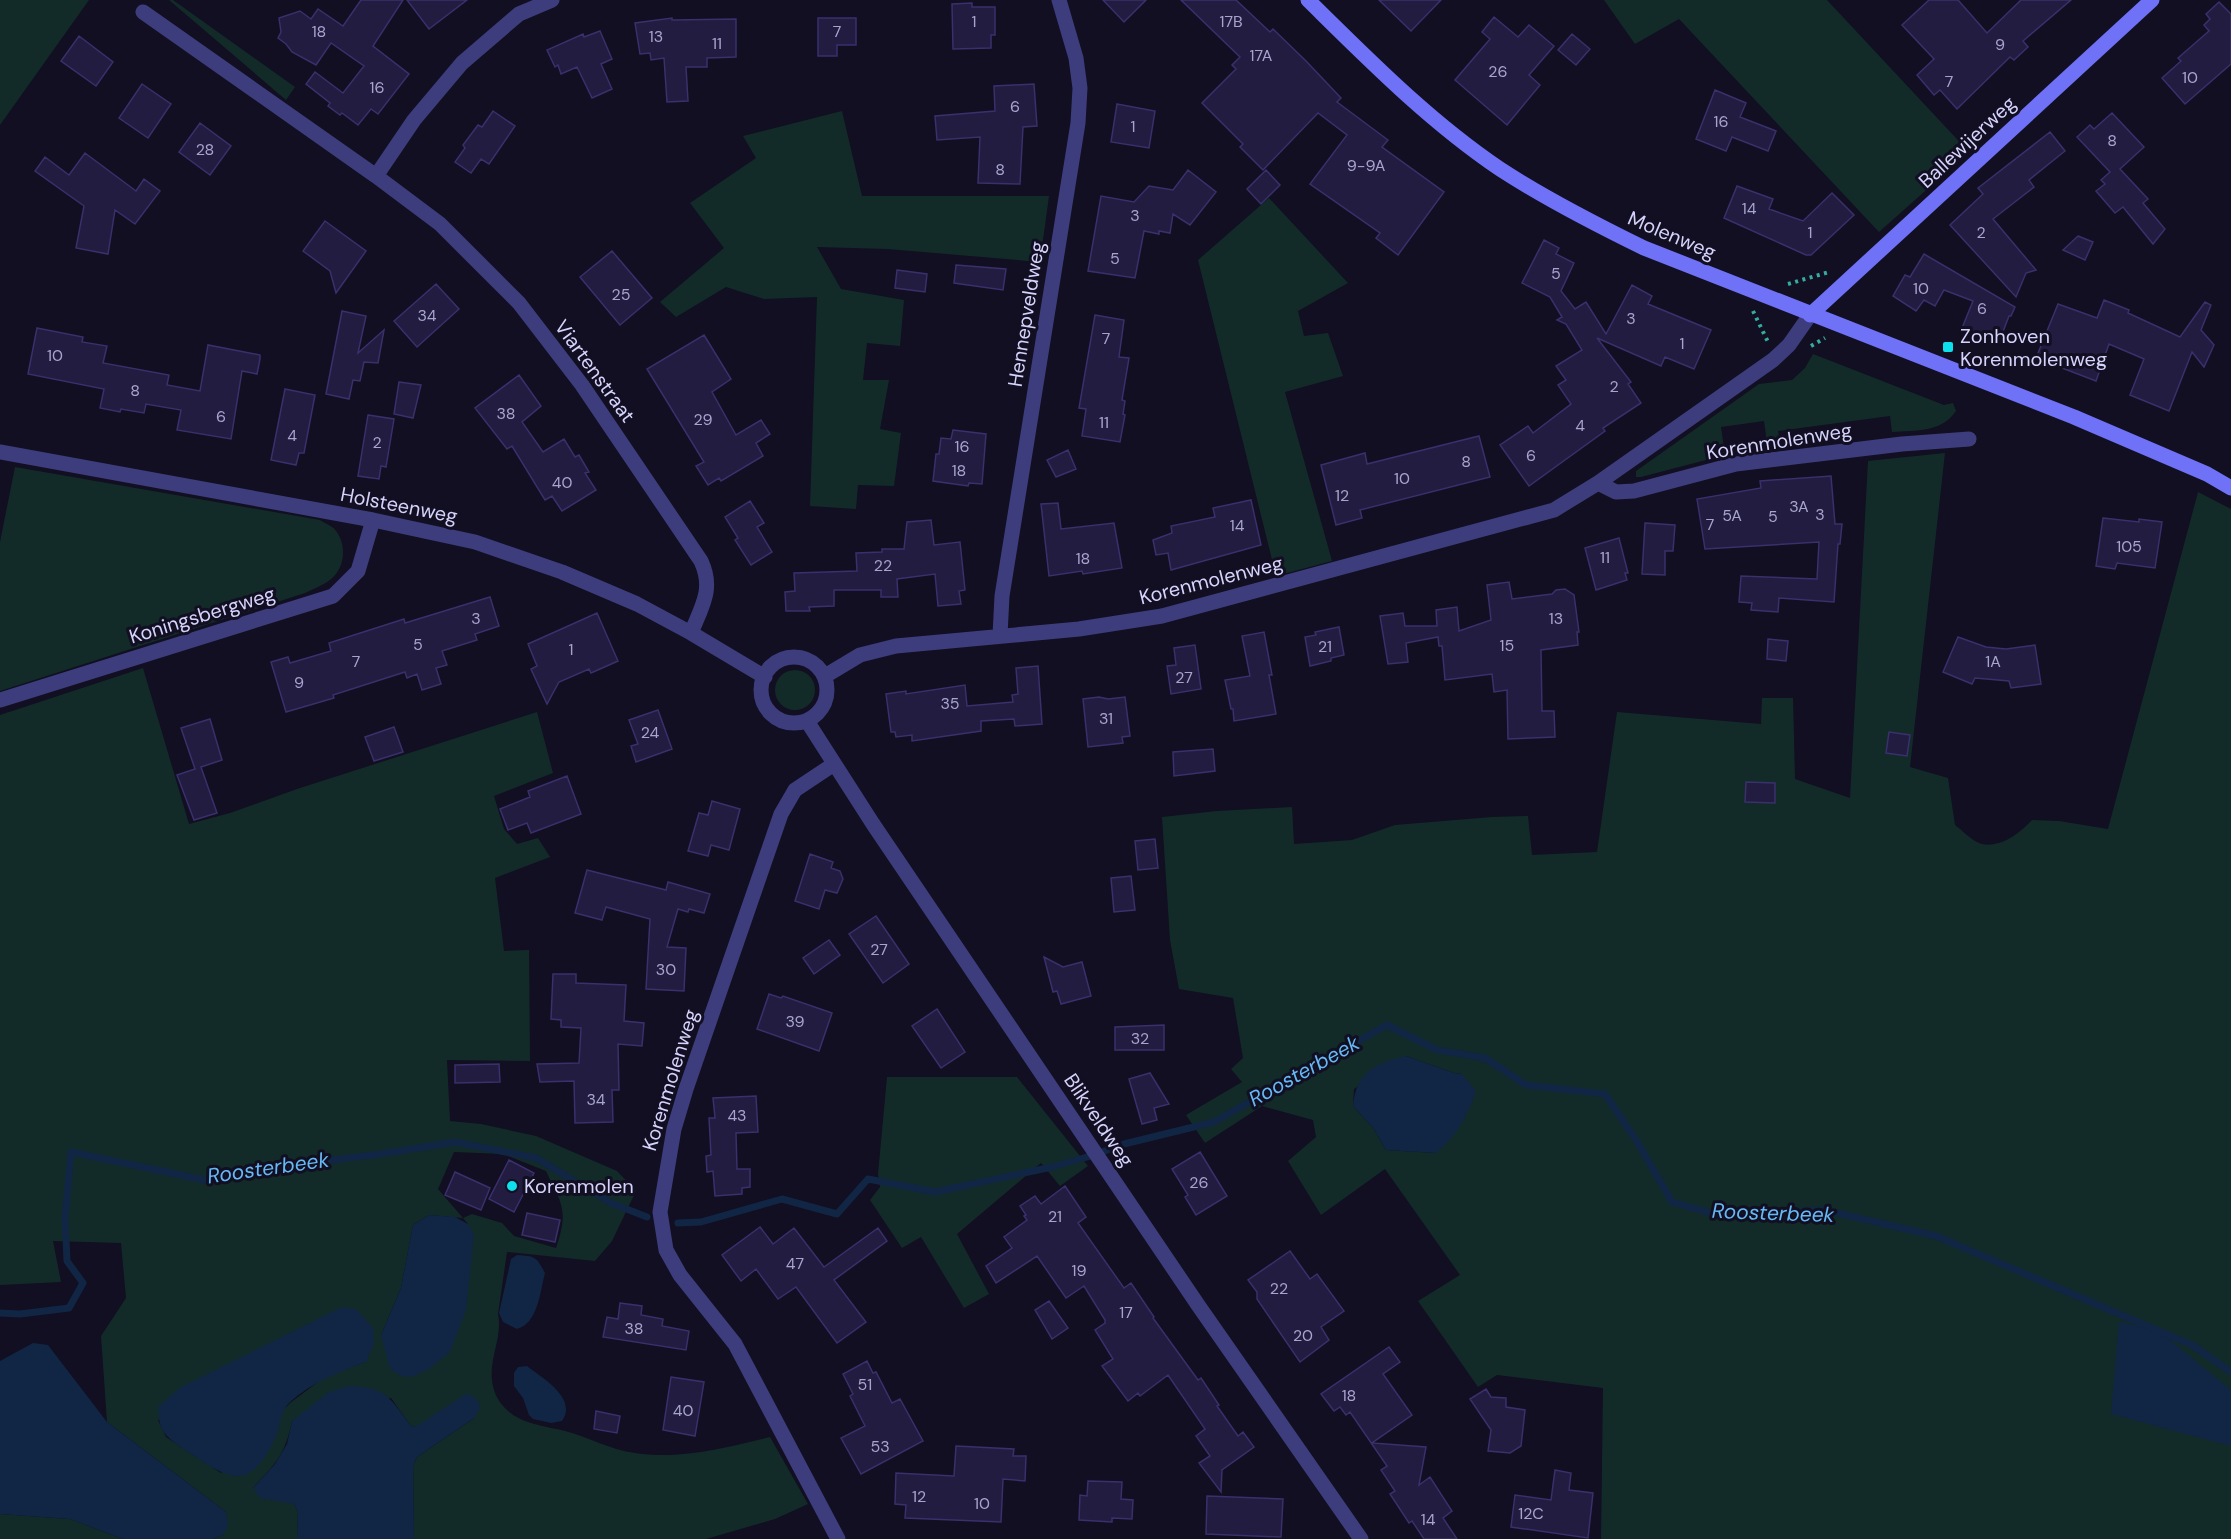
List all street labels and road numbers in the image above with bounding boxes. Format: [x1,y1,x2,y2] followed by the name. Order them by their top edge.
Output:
[1913,90,2021,194] street label: Ballewijerweg
[1624,205,1720,265] street label: Molenweg
[1002,239,1050,389] street label: Hennepveldweg
[549,314,641,428] street label: Viartenstraat
[1704,417,1854,465] street label: Korenmolenweg
[338,481,460,529] street label: Holsteenweg
[1137,550,1285,610] street label: Korenmolenweg
[126,580,278,650] street label: Koningsbergweg
[636,1006,704,1154] street label: Korenmolenweg
[1058,1068,1140,1172] street label: Blikveldweg

